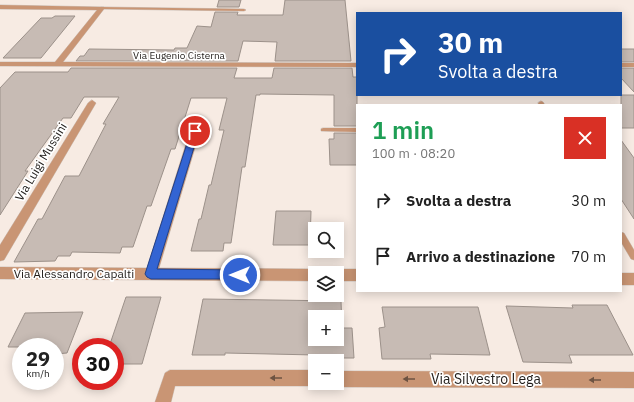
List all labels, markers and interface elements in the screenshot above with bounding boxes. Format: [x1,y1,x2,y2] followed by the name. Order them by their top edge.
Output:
[438,24,503,61] text: 30 m
[372,28,424,80] icon: right
[133,49,226,62] street label: Via Eugenio Cisterna
[438,60,558,83] text: Svolta a destra
[178,114,212,148] pin
[372,114,434,146] text: 1 min
[564,117,606,159] button: close
[11,120,70,204] street label: Via Luigi Mussini
[184,120,206,142] icon: arrive
[372,145,455,162] text: 100 m · 08:20
[372,189,394,211] icon: right
[406,191,511,210] text: Svolta a destra
[571,191,606,210] text: 30 m
[308,222,344,390] map controls
[308,222,344,258] button: search
[372,245,394,267] icon: arrive
[406,247,555,266] text: Arrivo a destinazione
[571,247,606,266] text: 70 m
[219,254,261,296] position arrow
[14,266,134,281] street label: Via Alessandro Capalti
[308,266,344,302] button: layers
[308,310,344,346] button: +
[72,338,124,390] speed limit sign: 30
[26,345,50,372] text: 29
[308,354,344,390] button: −
[26,367,50,380] text: km/h
[431,370,541,388] street label: Via Silvestro Lega
[269,375,282,381] one-way arrow
[402,376,415,382] one-way arrow
[588,377,601,383] one-way arrow

